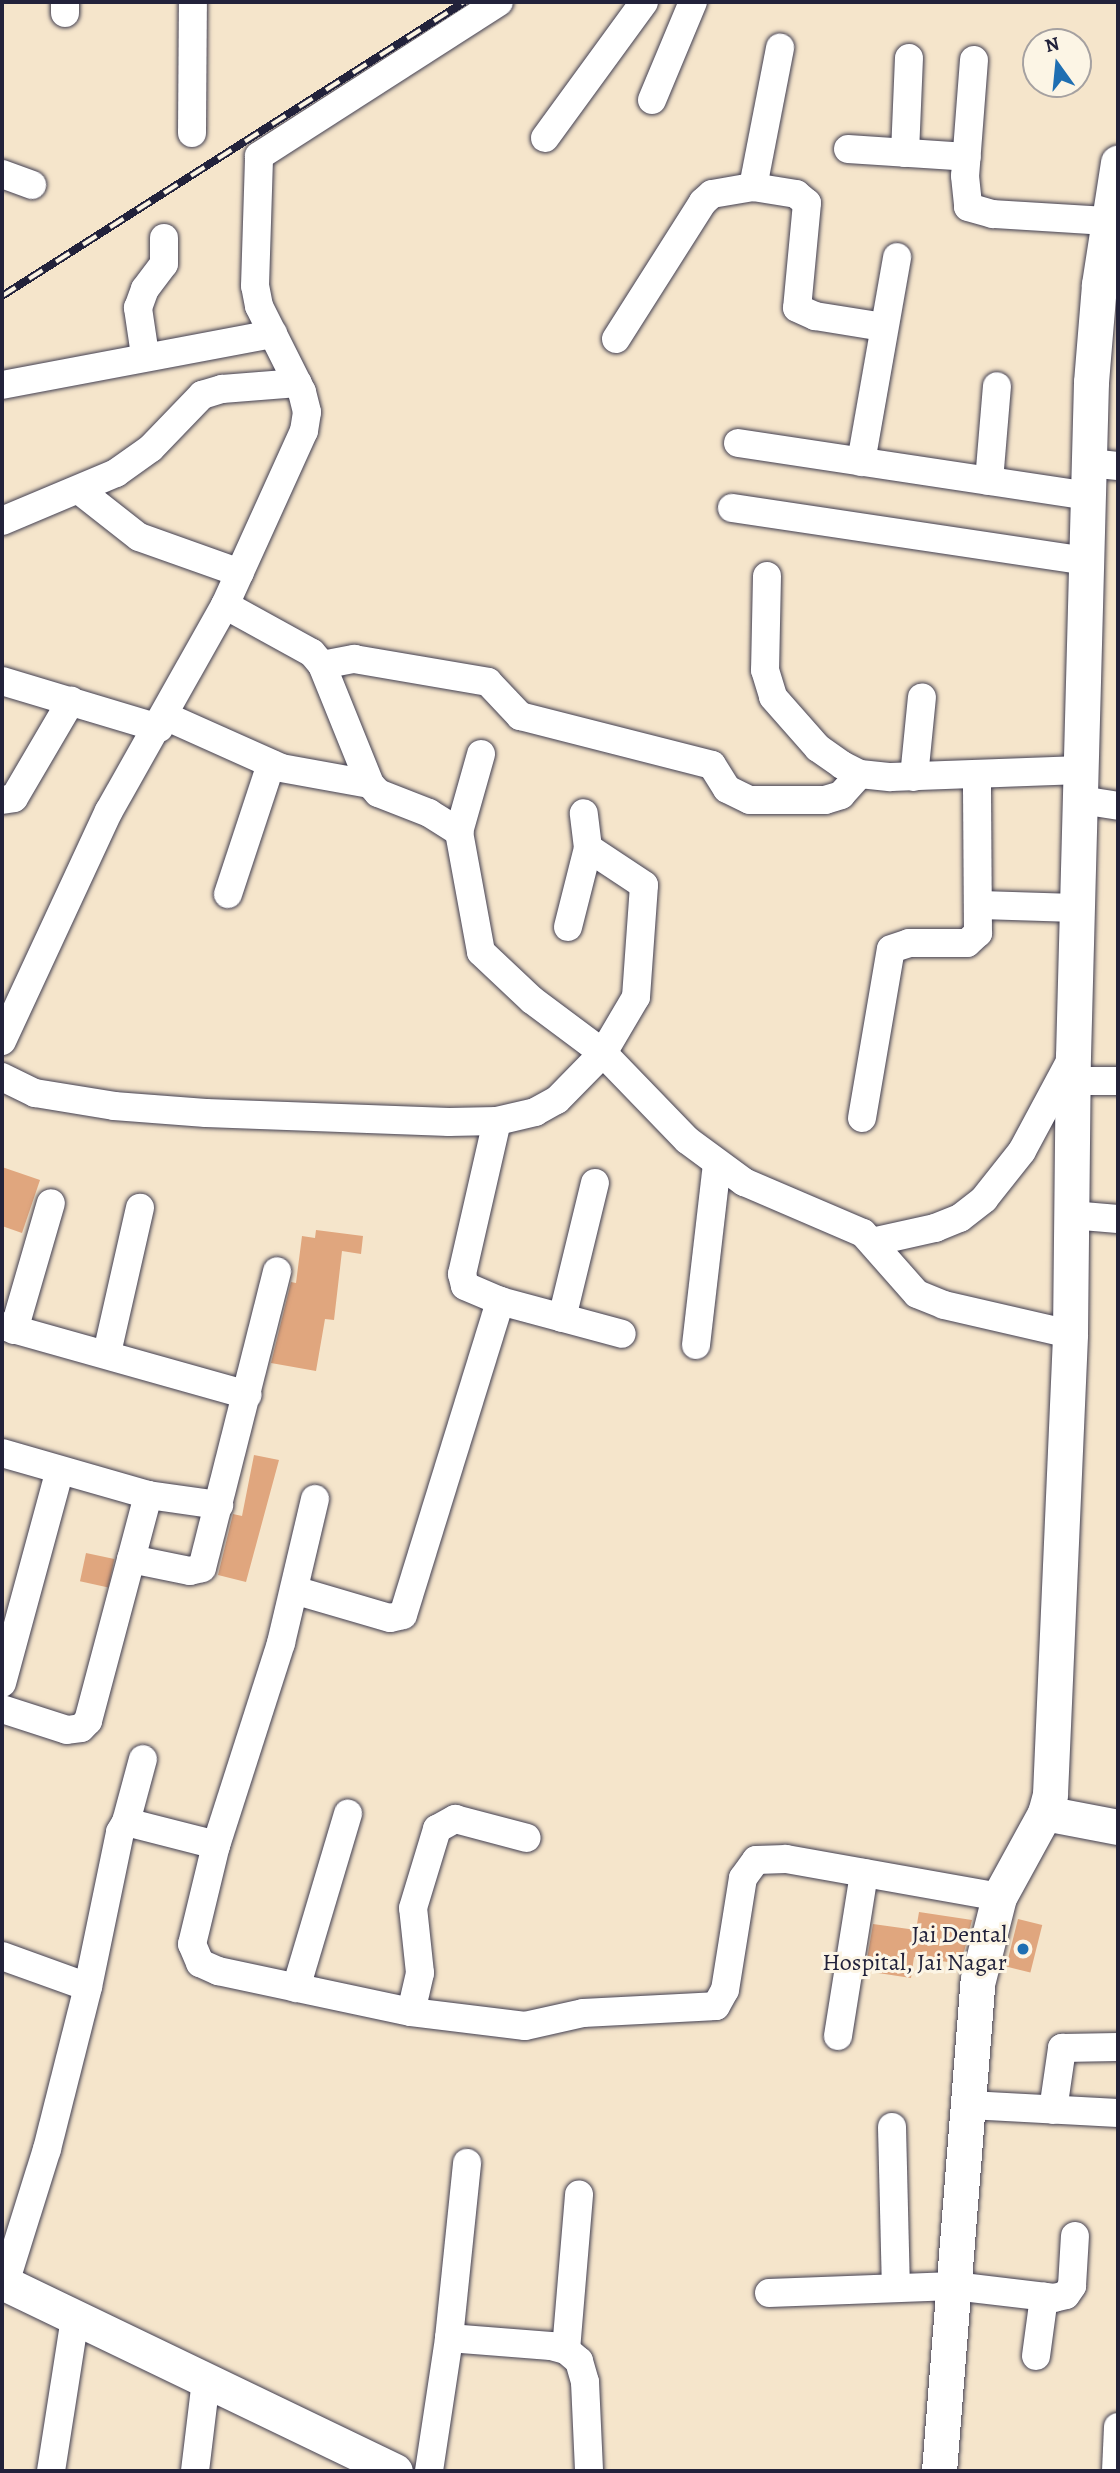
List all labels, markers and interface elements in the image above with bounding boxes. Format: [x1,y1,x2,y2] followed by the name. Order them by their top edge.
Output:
[1022,28,1092,98] north arrow
[1042,30,1062,59] text: N
[822,1921,1007,1977] place label: Jai Dental Hospital, Jai Nagar
[1013,1939,1033,1959] marker: Jai Dental Hospital, Jai Nagar

